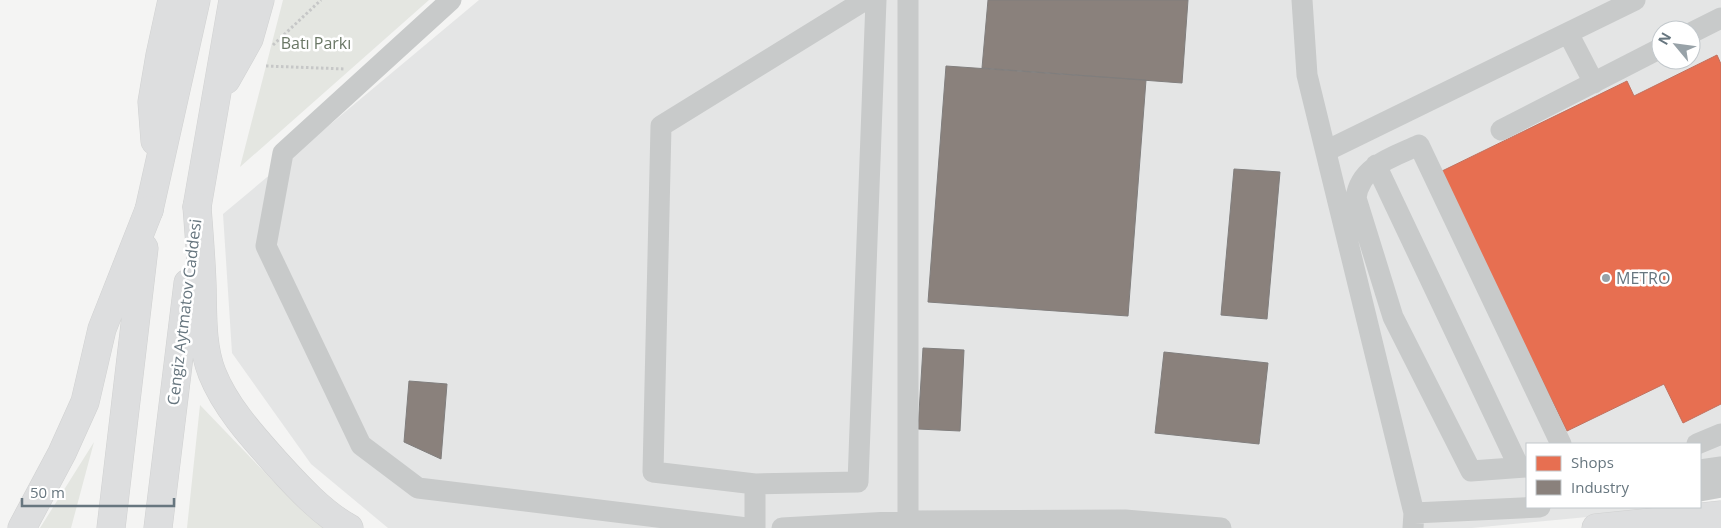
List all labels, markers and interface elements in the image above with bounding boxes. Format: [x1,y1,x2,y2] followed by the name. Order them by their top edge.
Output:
[1651,20,1701,70] north arrow
[1653,29,1675,48] text: N
[281,32,351,54] park label: Batı Parkı
[162,218,206,406] street label: Cengiz Aytmatov Caddesi
[1616,267,1670,289] place label: METRO
[1600,272,1612,284] marker: METRO
[1526,443,1701,508] legend
[1571,452,1614,472] text: Shops
[22,476,175,508] scale bar
[1571,477,1629,497] text: Industry
[30,482,65,502] text: 50 m

